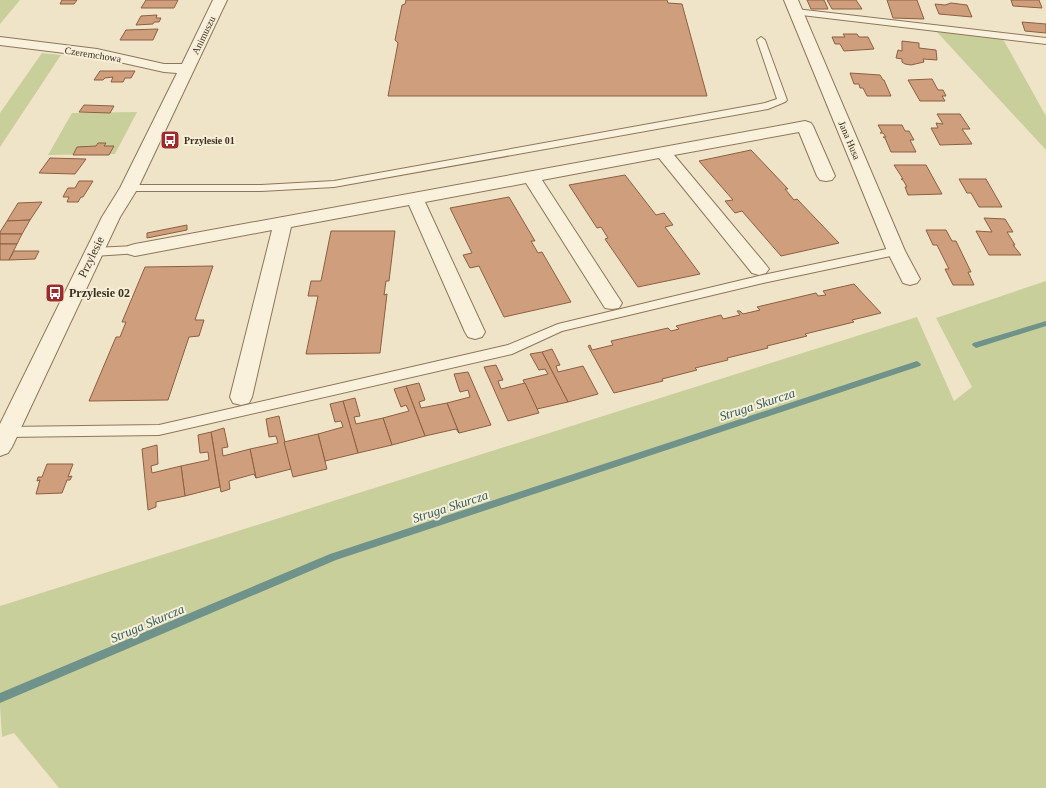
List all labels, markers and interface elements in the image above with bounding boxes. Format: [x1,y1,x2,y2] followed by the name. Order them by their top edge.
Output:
[189,14,217,56] street label: Animuszu
[64,45,123,64] street label: Czeremchowa
[837,119,863,162] street label: Jana Husa
[159,129,181,151] bus stop icon: Przylesie 01
[184,135,235,146] place label: Przylesie 01
[75,234,107,280] street label: Przylesie
[44,282,66,304] bus stop icon: Przylesie 02
[69,286,130,300] place label: Przylesie 02
[717,385,797,424] water label: Struga Skurcza
[410,487,490,526] water label: Struga Skurcza
[108,601,187,646] water label: Struga Skurcza

